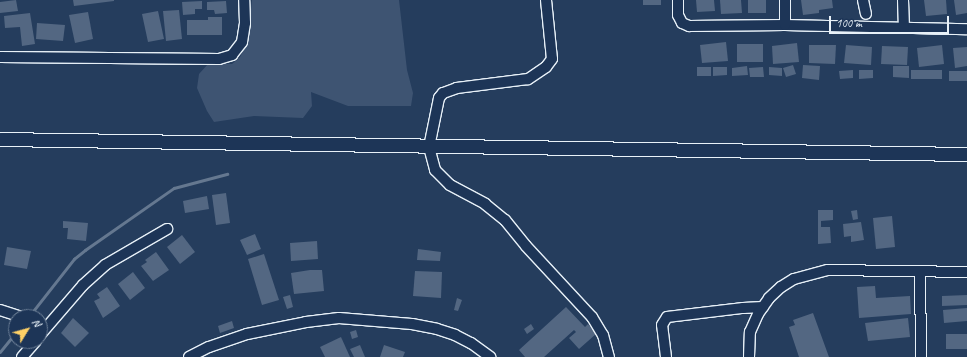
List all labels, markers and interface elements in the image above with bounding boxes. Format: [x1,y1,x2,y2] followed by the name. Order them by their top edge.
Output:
[831,8,951,34] scale bar
[836,15,862,31] text: 100 m
[8,309,48,349] north arrow
[29,315,44,329] text: N

